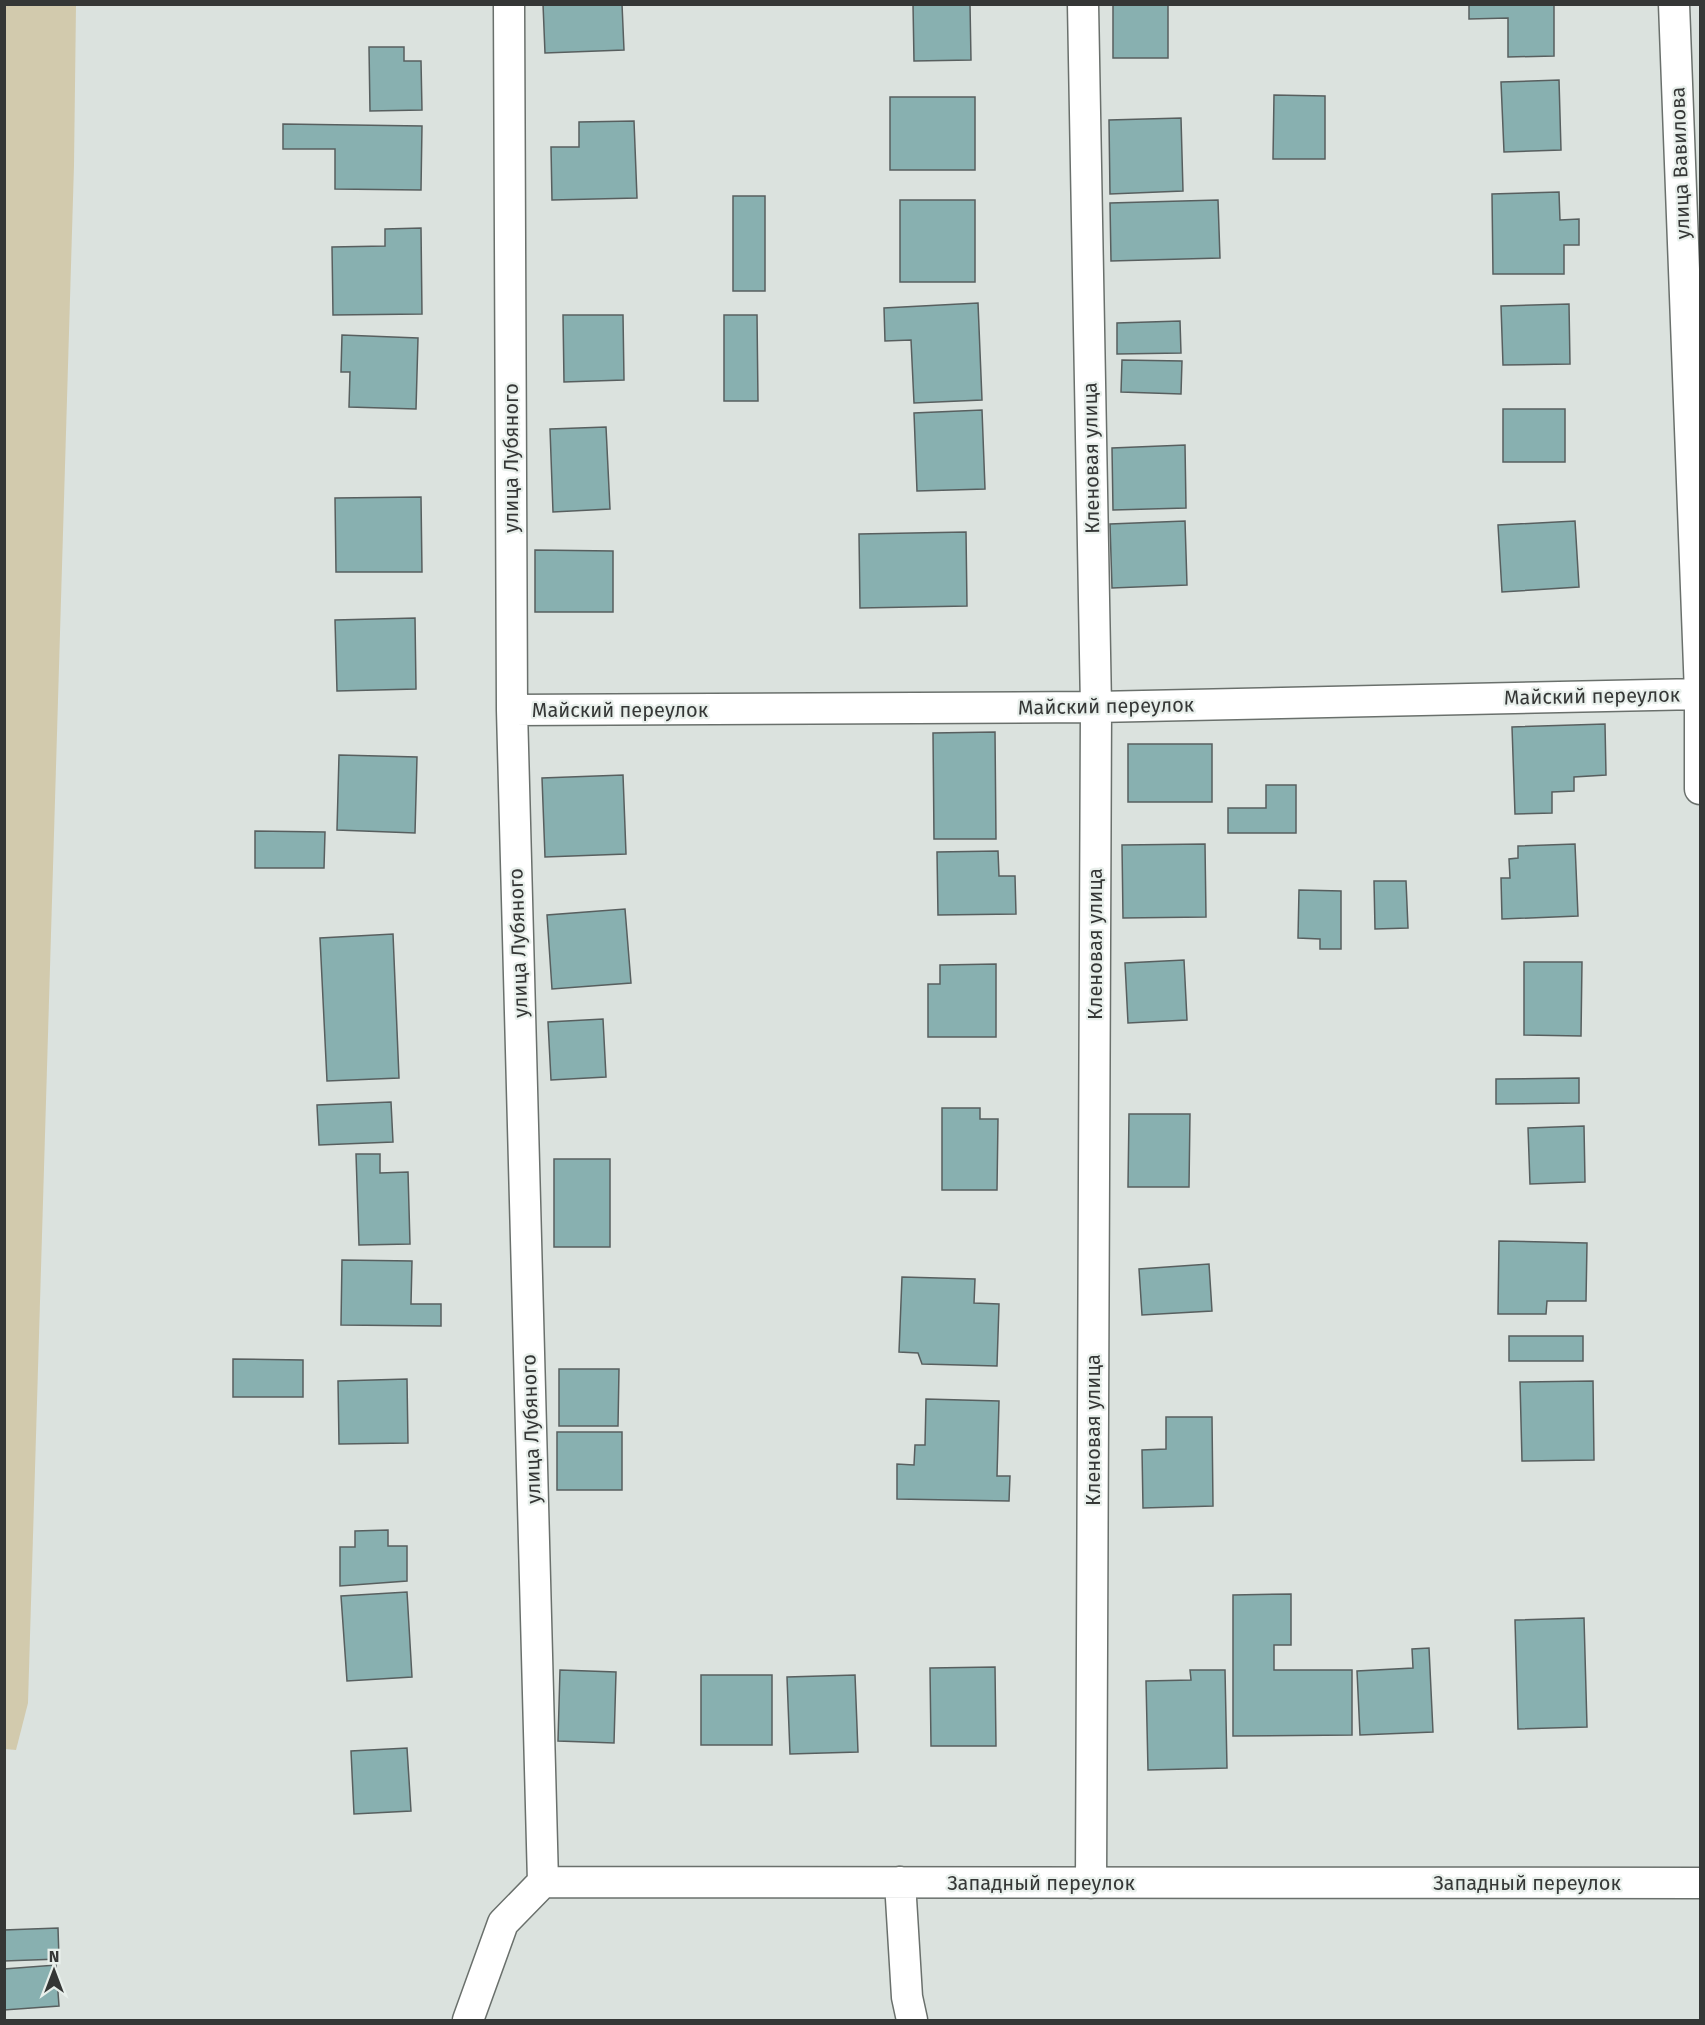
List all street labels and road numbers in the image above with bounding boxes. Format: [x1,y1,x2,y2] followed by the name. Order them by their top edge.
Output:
[1665,86,1695,240] street label: улица Вавилова
[1078,382,1104,534] street label: Кленовая улица
[499,383,523,533] street label: улица Лубяного
[1504,682,1681,710] street label: Майский переулок
[1018,692,1195,720] street label: Майский переулок
[532,698,709,722] street label: Майский переулок
[503,868,533,1018] street label: улица Лубяного
[1083,868,1107,1020] street label: Кленовая улица
[516,1354,546,1504] street label: улица Лубяного
[1081,1354,1105,1506] street label: Кленовая улица
[947,1871,1135,1895] street label: Западный переулок
[1433,1871,1621,1895] street label: Западный переулок

